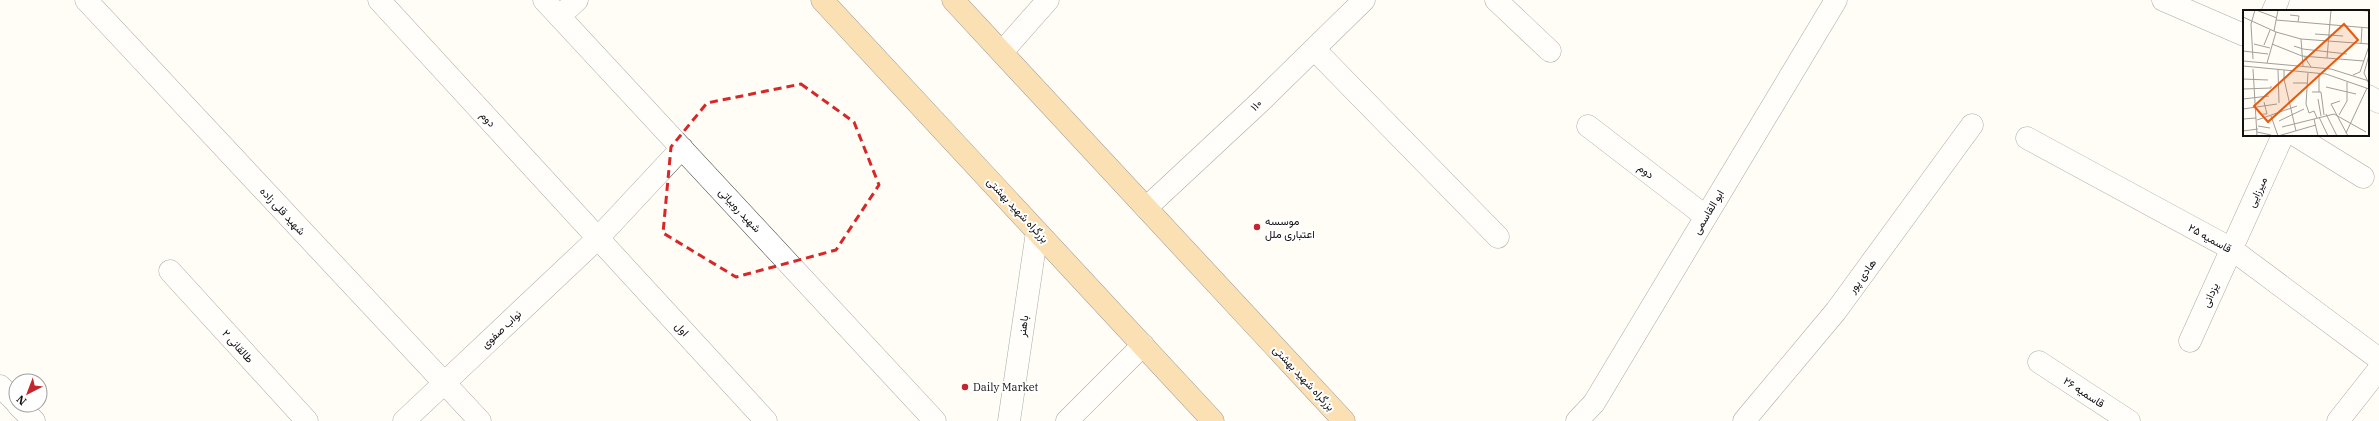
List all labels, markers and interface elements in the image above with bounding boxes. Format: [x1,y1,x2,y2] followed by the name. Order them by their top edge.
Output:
[2243,10,2369,136] inset map
[1247,96,1265,114] street label: ۱۱۰
[476,108,499,131] street label: دوم
[1635,160,1657,182] street label: دوم
[984,174,1052,246] street label: بزرگراه شهید بهشتی
[2244,174,2270,209] street label: میرزایی
[257,184,309,238] street label: شهید قلی زاده
[716,185,764,235] street label: شهید روبیاتی
[1689,187,1727,237] street label: ابو القاسمی
[1265,214,1315,241] place label: موسسه اعتباری ملل
[2186,220,2234,256] street label: قاسمیه ۲۵
[1252,222,1262,232] marker: موسسه اعتباری ملل
[1844,256,1880,297] street label: هادی پور
[2198,280,2222,309] street label: یزدانی
[478,307,524,351] street label: نواب صفوی
[1014,314,1031,339] street label: باهنر
[672,319,692,339] street label: اول
[219,326,257,366] street label: طالقانی ۲
[1270,342,1338,414] street label: بزرگراه شهید بهشتی
[8,373,48,413] north arrow
[2061,374,2107,410] street label: قاسمیه ۲۶
[973,380,1039,394] place label: Daily Market
[960,382,970,392] marker: Daily Market
[13,392,29,409] text: N

